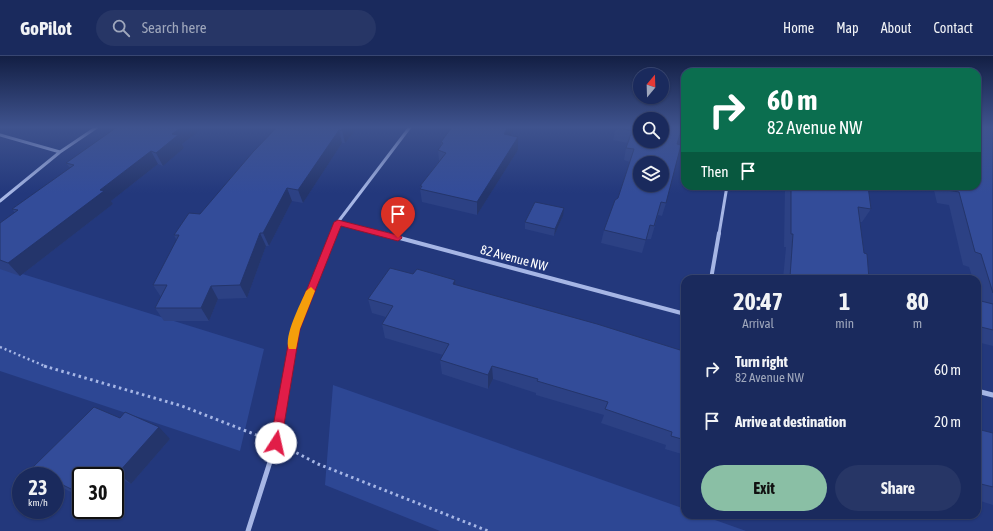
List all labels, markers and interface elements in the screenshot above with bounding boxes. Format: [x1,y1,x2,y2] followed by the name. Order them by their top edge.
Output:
[96,10,376,46] search box
[20,17,72,39] text: GoPilot
[110,17,132,39] icon: search
[142,19,206,36] text: Search here
[783,20,814,36] text: Home
[836,20,859,36] text: Map
[881,20,912,36] text: About
[934,20,973,36] text: Contact
[633,68,669,104] north arrow
[633,68,669,192] map controls
[701,84,753,136] icon: right
[767,84,817,116] text: 60 m
[633,112,669,148] button: search
[767,117,862,138] text: 82 Avenue NW
[633,156,669,192] button: layers
[737,160,759,182] icon: arrive
[701,163,729,180] text: Then
[381,197,415,238] pin
[387,203,409,225] icon: arrive
[479,242,550,274] street label: 82 Avenue NW
[733,288,783,315] text: 20:47
[839,288,850,315] text: 1
[906,288,929,315] text: 80
[742,316,774,331] text: Arrival
[835,316,854,331] text: min
[913,316,922,331] text: m
[735,353,788,370] text: Turn right
[701,358,723,380] icon: right
[934,361,961,378] text: 60 m
[735,370,804,385] text: 82 Avenue NW
[701,410,723,432] icon: arrive
[735,413,846,430] text: Arrive at destination
[934,413,961,430] text: 20 m
[255,422,297,464] position arrow
[701,465,827,511] button: Exit
[835,465,961,511] button: Share
[72,467,124,519] speed limit sign: 30
[29,476,47,499] text: 23
[28,497,48,508] text: km/h

